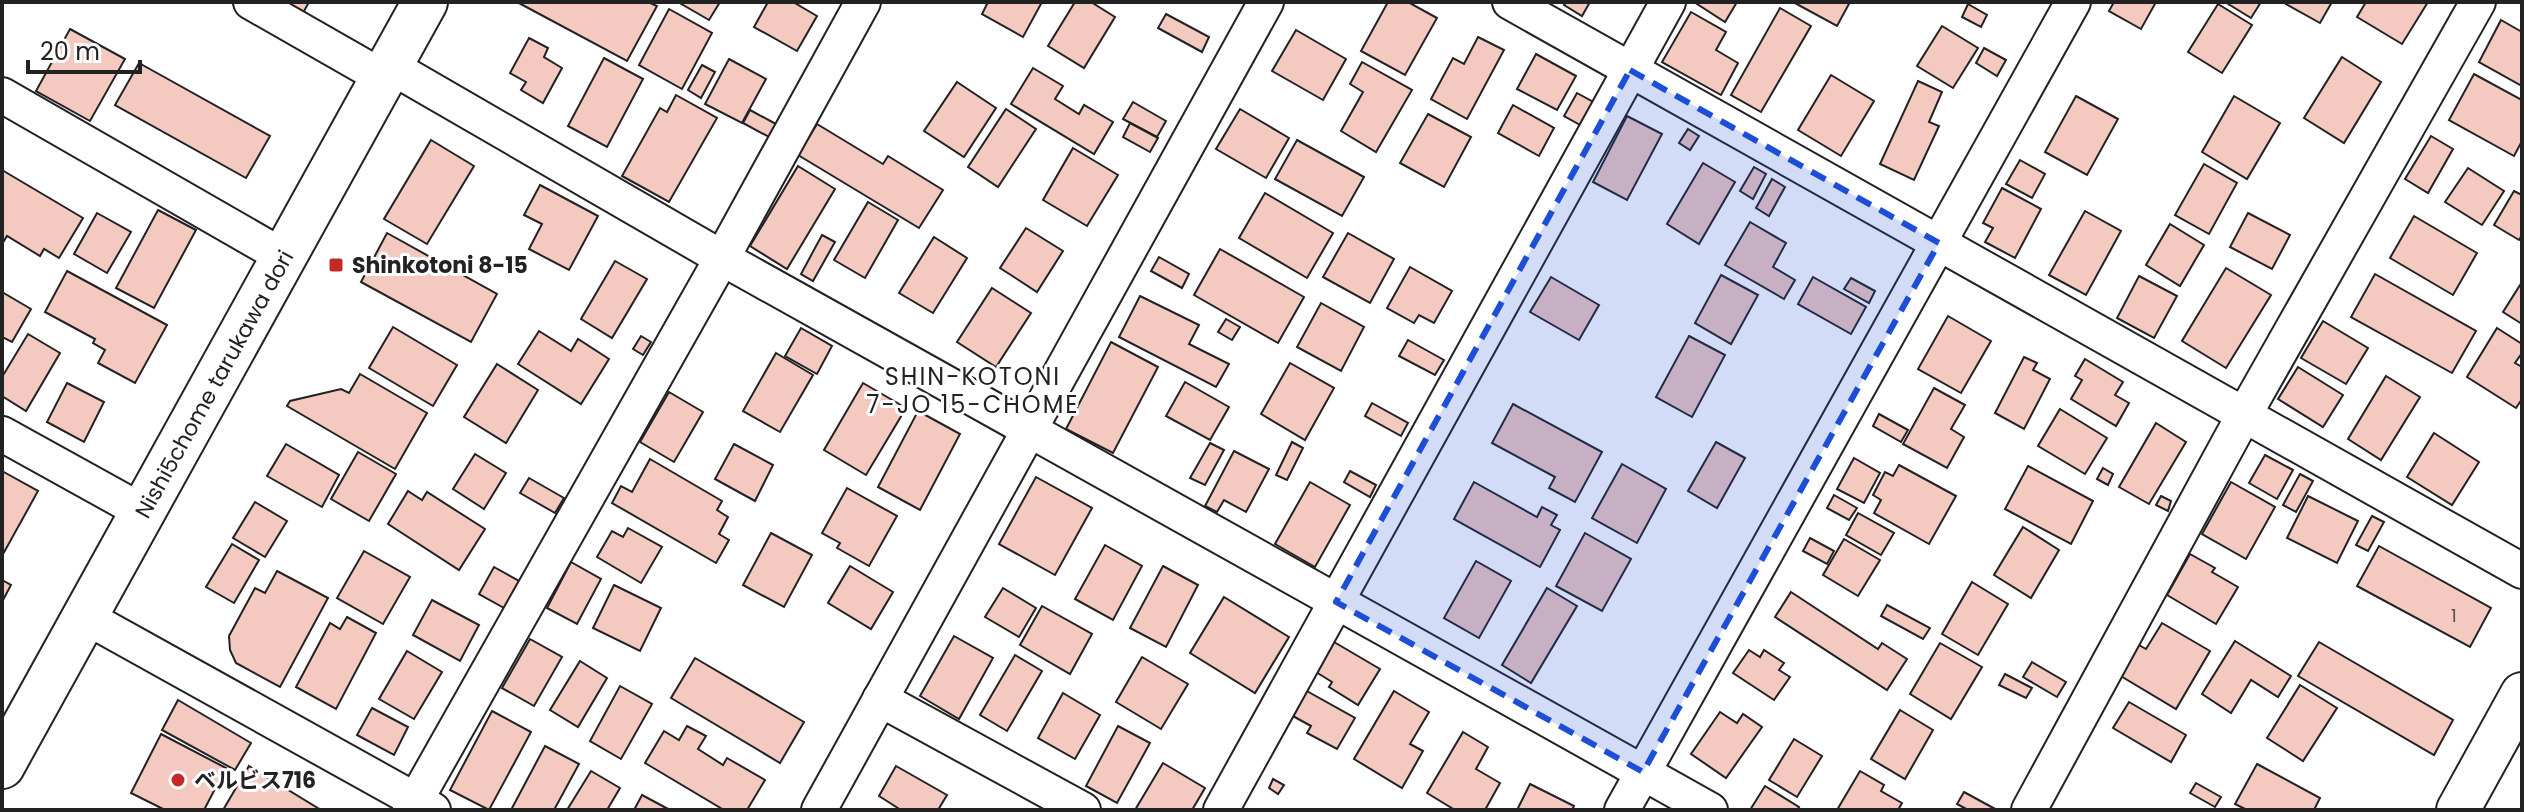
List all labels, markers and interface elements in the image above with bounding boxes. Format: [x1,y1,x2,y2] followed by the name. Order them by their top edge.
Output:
[28,24,140,74] scale bar
[40,35,100,68] text: 20 m
[128,245,301,524] street label: Nishi5chome tarukawa dori
[352,250,528,281] place label: Shinkotoni 8-15
[327,256,345,274] marker: Shinkotoni 8-15
[866,360,1080,421] district label: SHIN-KOTONI 7-JO 15-CHOME
[2451,603,2457,628] house number: 1
[194,765,316,796] place label: ベルビス716
[169,771,187,789] marker: ベルビス716

